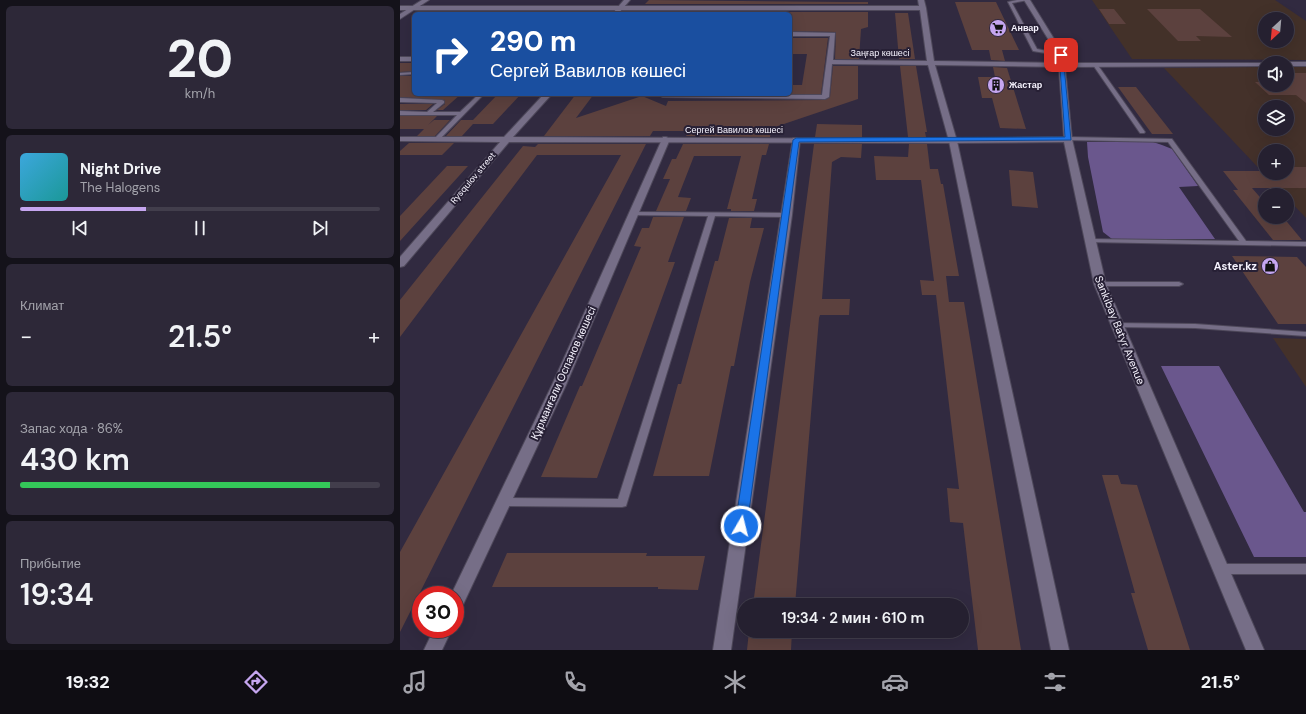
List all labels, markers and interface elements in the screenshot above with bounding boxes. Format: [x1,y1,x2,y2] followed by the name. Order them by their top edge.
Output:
[1258,12,1294,48] north arrow
[1258,12,1294,224] map controls
[988,18,1008,38] supermarket icon: Анвар
[1011,22,1039,34] place label: Анвар
[490,23,576,60] text: 290 m
[167,25,233,93] text: 20
[424,28,476,80] icon: right
[1044,38,1078,72] pin
[1050,44,1072,66] icon: arrive
[851,47,909,59] street label: Заңғар көшесі
[1258,56,1294,92] button: sound
[490,59,686,83] text: Сергей Вавилов көшесі
[986,75,1006,95] building icon: Жастар
[1008,79,1043,91] place label: Жастар
[185,85,215,102] text: km/h
[1258,100,1294,136] button: layers
[685,124,783,136] street label: Сергей Вавилов көшесі
[1258,144,1294,180] button: +
[448,149,499,206] street label: Rysqulov street
[80,159,161,179] text: Night Drive
[80,179,160,196] text: The Halogens
[1258,188,1294,224] button: −
[69,217,91,239] icon: previous
[189,217,211,239] icon: pause
[309,217,331,239] icon: next
[1260,256,1280,276] shop icon: Aster.kz
[1214,259,1257,273] place label: Aster.kz
[1092,274,1148,386] street label: Sankibay Batyr Avenue
[20,297,64,314] text: Климат
[527,304,599,442] street label: Құрманғали Оспанов көшесі
[168,317,232,356] text: 21.5°
[20,322,32,351] text: −
[368,322,380,351] text: +
[20,420,123,437] text: Запас хода · 86%
[20,440,130,479] text: 430 km
[720,505,762,547] position arrow
[20,555,81,572] text: Прибытие
[20,575,94,614] text: 19:34
[412,586,464,638] speed limit sign: 30
[781,608,925,628] text: 19:34 · 2 мин · 610 m
[242,668,270,696] icon: directions
[401,668,429,696] icon: music
[561,668,589,696] icon: phone
[721,668,749,696] icon: climate
[881,668,909,696] icon: car
[1041,668,1069,696] icon: filters
[66,670,110,694] text: 19:32
[1201,670,1240,694] text: 21.5°

